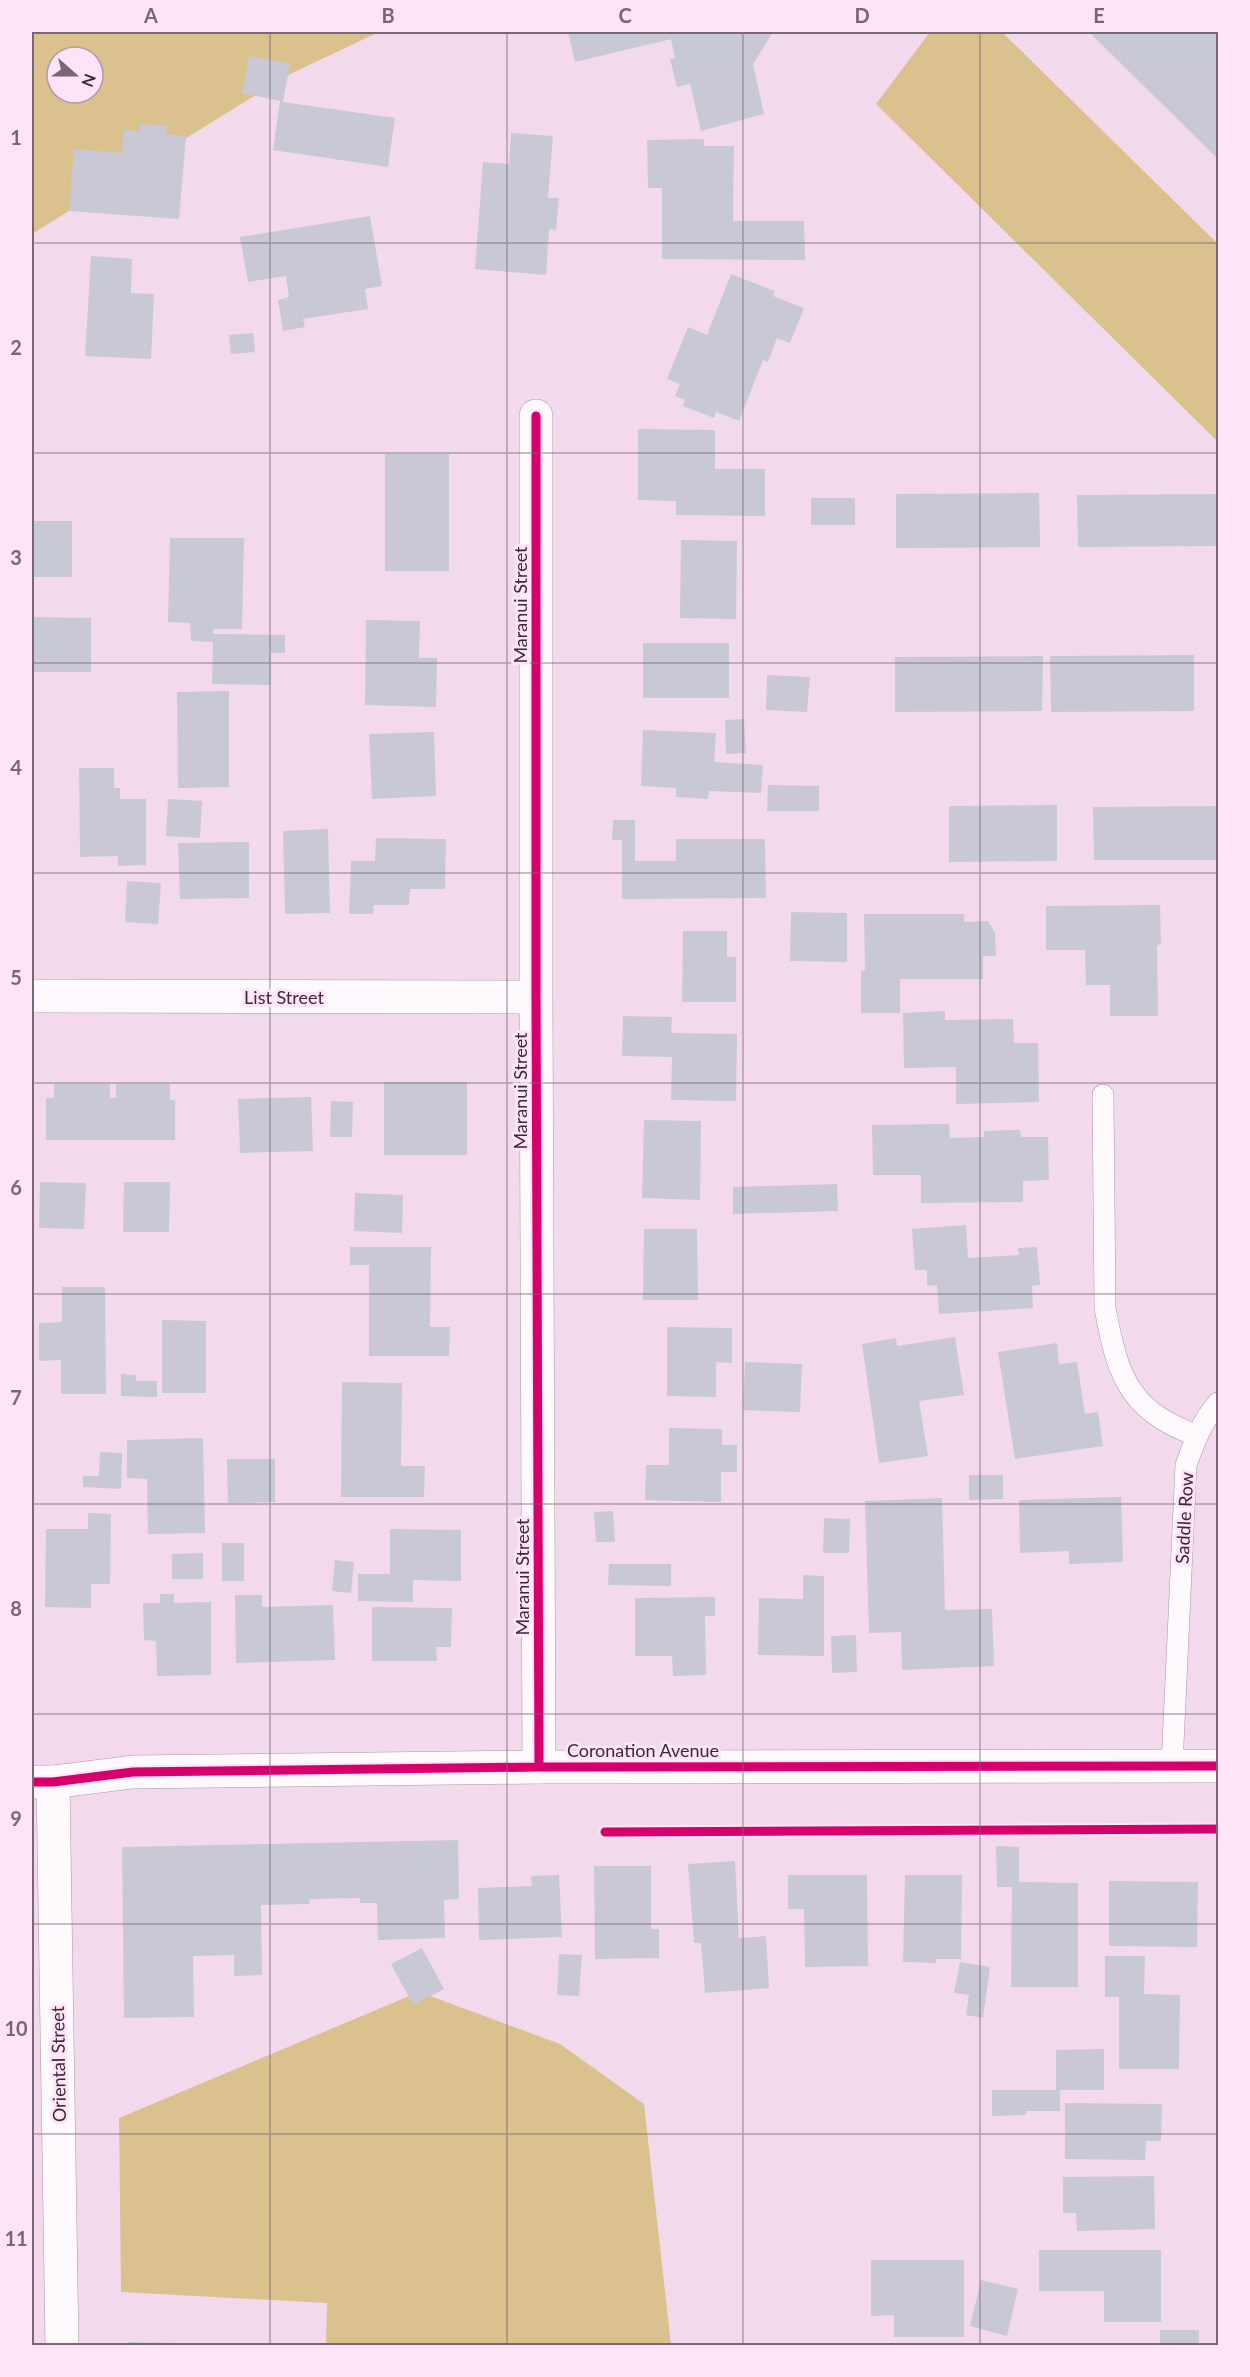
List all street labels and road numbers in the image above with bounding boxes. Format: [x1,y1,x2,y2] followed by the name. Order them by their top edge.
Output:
[509,546,531,664] street label: Maranui Street
[244,986,324,1008] street label: List Street
[509,1032,531,1150] street label: Maranui Street
[1171,1471,1197,1565] street label: Saddle Row
[511,1518,533,1636] street label: Maranui Street
[567,1739,719,1761] street label: Coronation Avenue
[46,2005,70,2122] street label: Oriental Street

